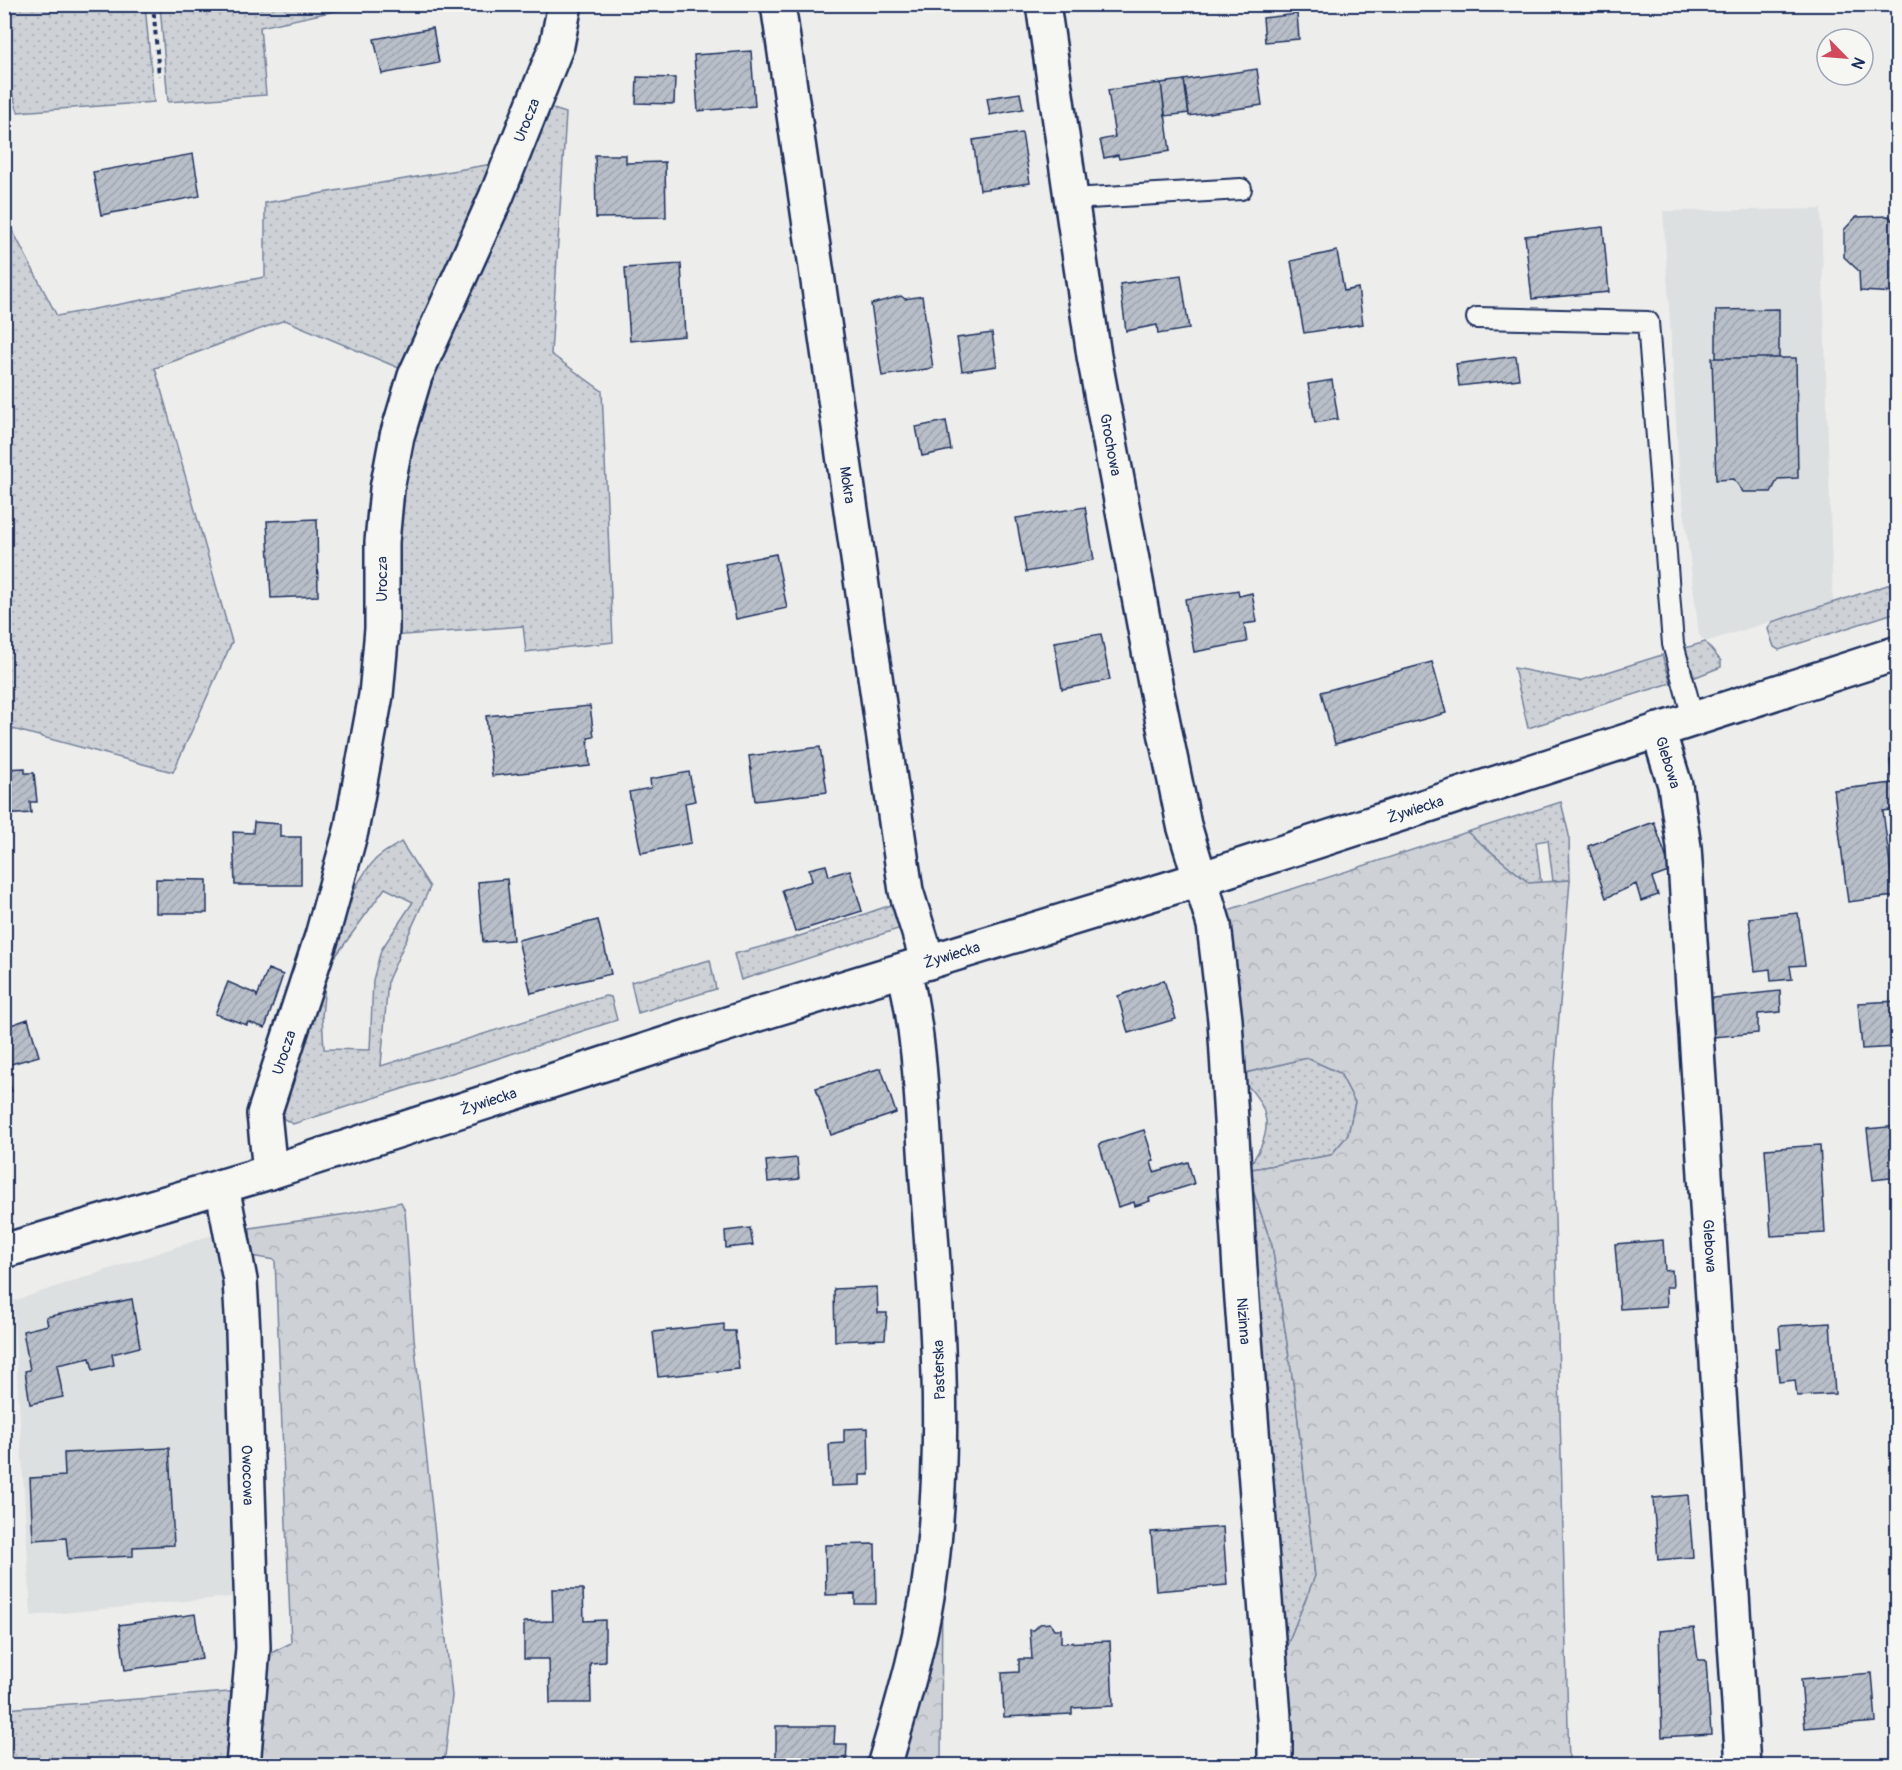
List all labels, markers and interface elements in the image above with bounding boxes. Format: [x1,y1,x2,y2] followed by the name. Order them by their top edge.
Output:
[1815,27,1875,87] north arrow
[1846,54,1869,72] text: N
[510,96,545,145] street label: Urocza
[1095,412,1125,478] street label: Grochowa
[835,465,859,505] street label: Mokra
[373,556,392,602] street label: Urocza
[1651,734,1684,791] street label: Glebowa
[1385,792,1446,828] street label: Żywiecka
[921,938,983,973] street label: Żywiecka
[268,1028,301,1077] street label: Urocza
[458,1084,519,1120] street label: Żywiecka
[1698,1219,1720,1273] street label: Glebowa
[1232,1297,1254,1345] street label: Nizinna
[929,1340,950,1400] street label: Pasterska
[237,1445,257,1506] street label: Owocowa

